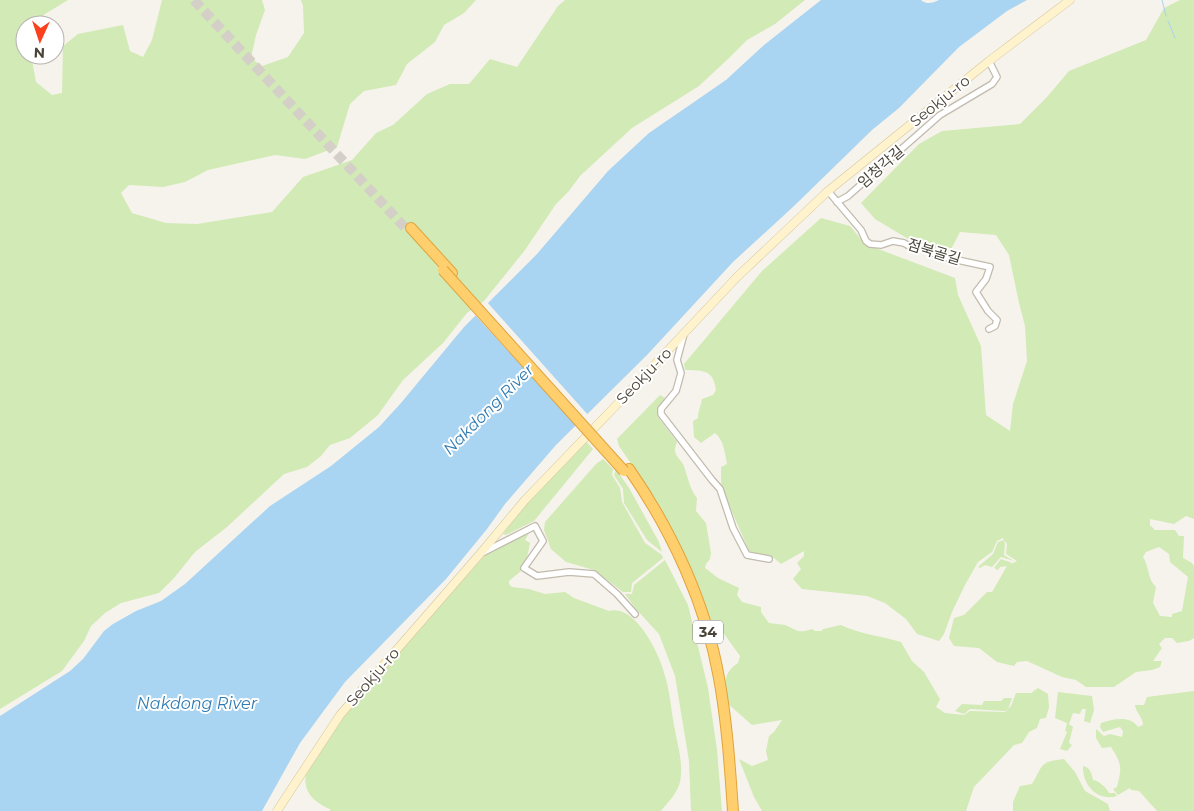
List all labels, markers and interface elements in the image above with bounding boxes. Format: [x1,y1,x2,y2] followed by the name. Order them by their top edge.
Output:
[15,15,65,65] north arrow
[33,44,45,62] text: N
[906,71,973,130] street label: Seokju-ro
[854,141,908,192] street label: 임청각길
[905,234,963,269] street label: 점북골길
[612,343,675,408] street label: Seokju-ro
[439,360,538,459] water label: Nakdong River
[693,620,723,644] road number: 34
[342,643,403,710] street label: Seokju-ro
[137,694,258,713] water label: Nakdong River

